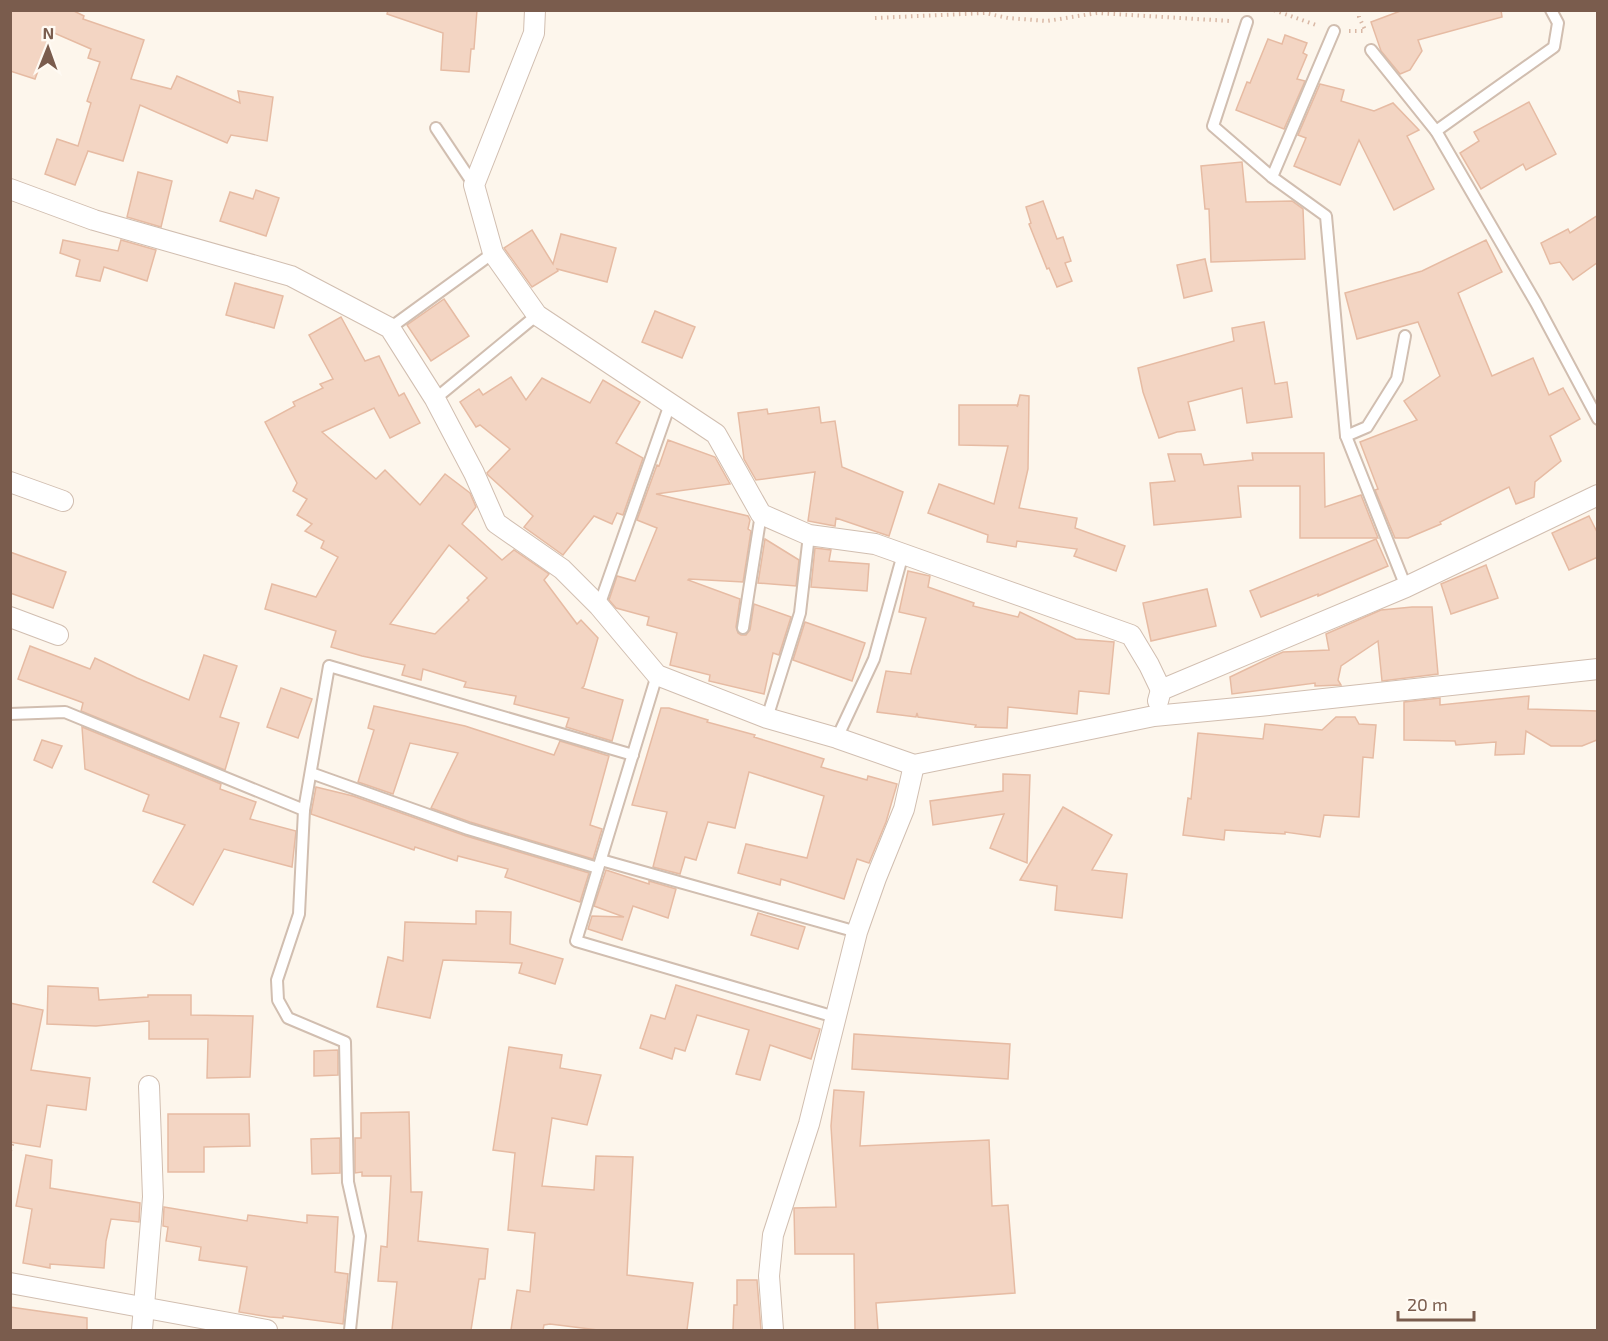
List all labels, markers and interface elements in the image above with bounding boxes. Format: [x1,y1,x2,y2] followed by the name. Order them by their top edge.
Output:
[18,18,78,78] north arrow
[42,23,54,42] text: N
[1398,1284,1474,1322] scale bar
[1407,1293,1448,1315] text: 20 m

